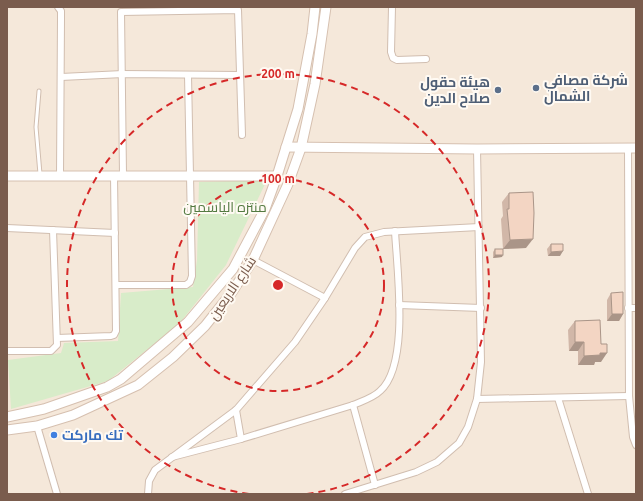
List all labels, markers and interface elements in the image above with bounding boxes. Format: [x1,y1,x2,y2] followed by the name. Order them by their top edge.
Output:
[261,67,295,80] text: 200 m
[544,72,628,105] place label: شركة مصافي الشمال
[420,74,490,108] place label: هيئة حقول صلاح الدين
[531,83,541,93] marker: شركة مصافي الشمال
[493,85,503,95] marker: هيئة حقول صلاح الدين
[261,172,295,185] text: 100 m
[183,199,267,215] park label: منتزه الياسمين
[205,253,260,323] street label: شارع الاربعين
[271,278,285,292] centre of rings
[62,427,124,443] place label: تك ماركت
[49,430,59,440] marker: تك ماركت

